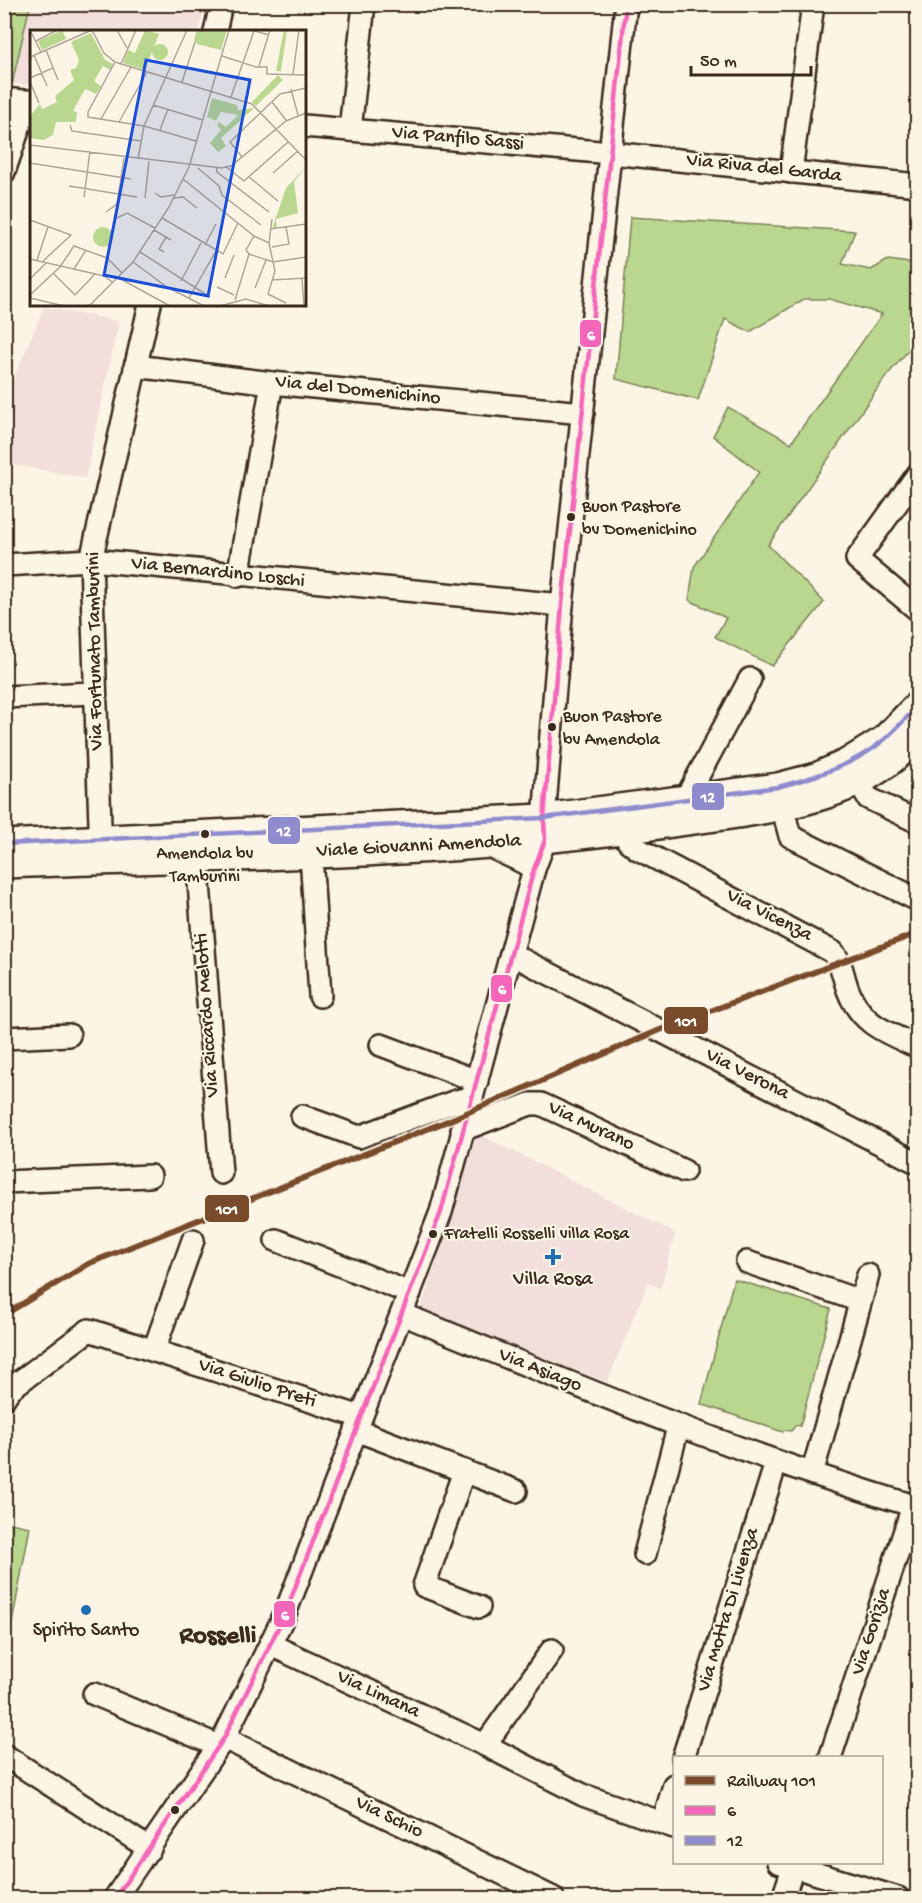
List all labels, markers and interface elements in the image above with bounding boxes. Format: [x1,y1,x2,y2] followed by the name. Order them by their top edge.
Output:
[30,30,306,306] inset map
[691,39,811,77] scale bar
[700,52,737,73] text: 50 m
[390,122,525,156] street label: Via Panfilo Sassi
[684,149,843,189] street label: Via Riva del Garda
[579,319,602,348] line badge: 6
[587,328,596,347] text: 6
[273,371,442,411] street label: Via del Domenichino
[581,497,697,541] place label: Buon Pastore bv Domenichino
[565,511,577,523] marker: Buon Pastore bv Domenichino
[83,551,109,752] street label: Via Fortunato Tamburini
[129,552,306,594] street label: Via Bernardino Loschi
[562,707,662,751] place label: Buon Pastore bv Amendola
[546,721,558,733] marker: Buon Pastore bv Amendola
[691,782,725,811] line badge: 12
[700,790,715,809] text: 12
[267,816,301,845] line badge: 12
[276,824,291,843] text: 12
[199,828,211,840] marker: Amendola bv Tamburini
[315,830,523,864] street label: Viale Giovanni Amendola
[157,844,253,888] place label: Amendola bv Tamburini
[721,884,817,948] street label: Via Vicenza
[191,932,225,1099] street label: Via Riccardo Melotti
[490,974,513,1003] line badge: 6
[498,982,507,1001] text: 6
[663,1006,709,1035] line badge: 101
[674,1014,697,1033] text: 101
[700,1044,793,1106] street label: Via Verona
[543,1097,638,1157] street label: Via Murano
[204,1194,250,1223] line badge: 101
[215,1202,238,1221] text: 101
[443,1224,630,1245] place label: Fratelli Rosselli villa Rosa
[427,1228,439,1240] marker: Fratelli Rosselli villa Rosa
[544,1248,562,1266] marker: Villa Rosa
[512,1269,594,1292] place label: Villa Rosa
[494,1344,585,1398] street label: Via Asiago
[194,1354,319,1414] street label: Via Giulio Preti
[693,1524,765,1696] street label: Via Motta Di Livenza
[847,1585,897,1679] street label: Via Gorizia
[273,1600,296,1628] line badge: 6
[79,1603,93,1617] marker: Spirito Santo
[281,1608,290,1627] text: 6
[33,1620,139,1643] place label: Spirito Santo
[179,1622,256,1653] district label: Rosselli
[332,1665,424,1725] street label: Via Limana
[673,1756,883,1864] legend
[727,1772,816,1793] text: Railway 101
[350,1791,427,1844] street label: Via Schio
[727,1802,737,1823] text: 6
[169,1804,181,1816] unlabelled marker
[726,1832,743,1853] text: 12

